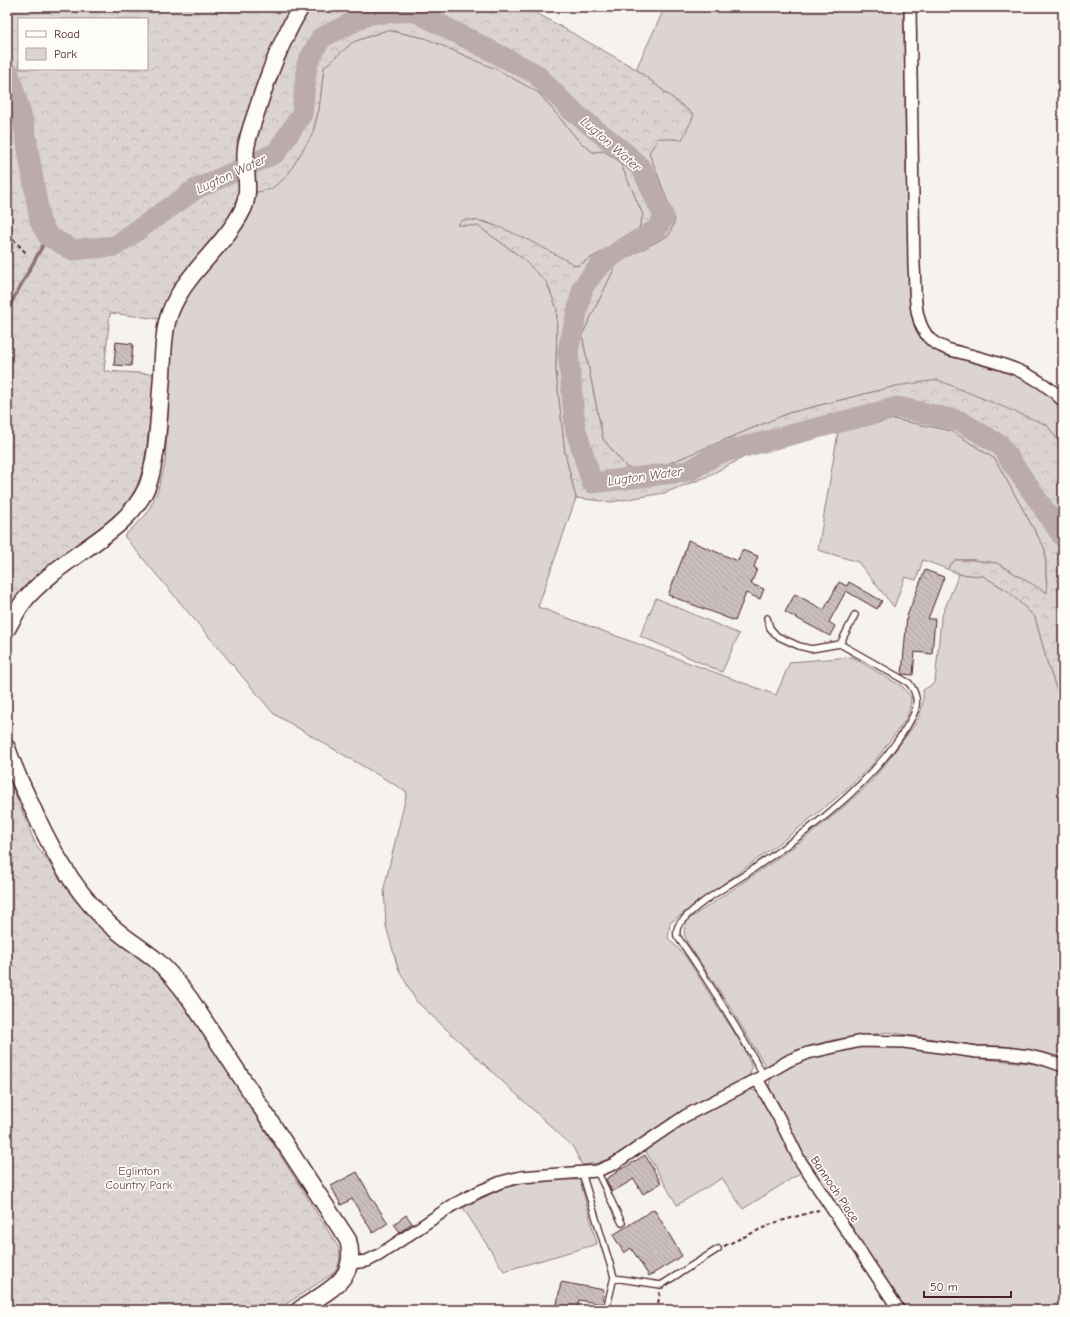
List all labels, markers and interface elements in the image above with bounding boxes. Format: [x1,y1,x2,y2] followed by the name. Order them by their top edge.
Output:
[18,18,148,70] legend
[54,27,80,41] text: Road
[54,47,77,61] text: Park
[578,114,645,175] water label: Lugton Water
[194,151,269,197] water label: Lugton Water
[607,463,684,489] water label: Lugton Water
[808,1153,862,1225] street label: Bannoch Place
[105,1164,173,1192] park label: Eglinton Country Park
[924,1273,1011,1299] scale bar
[930,1280,958,1294] text: 50 m

